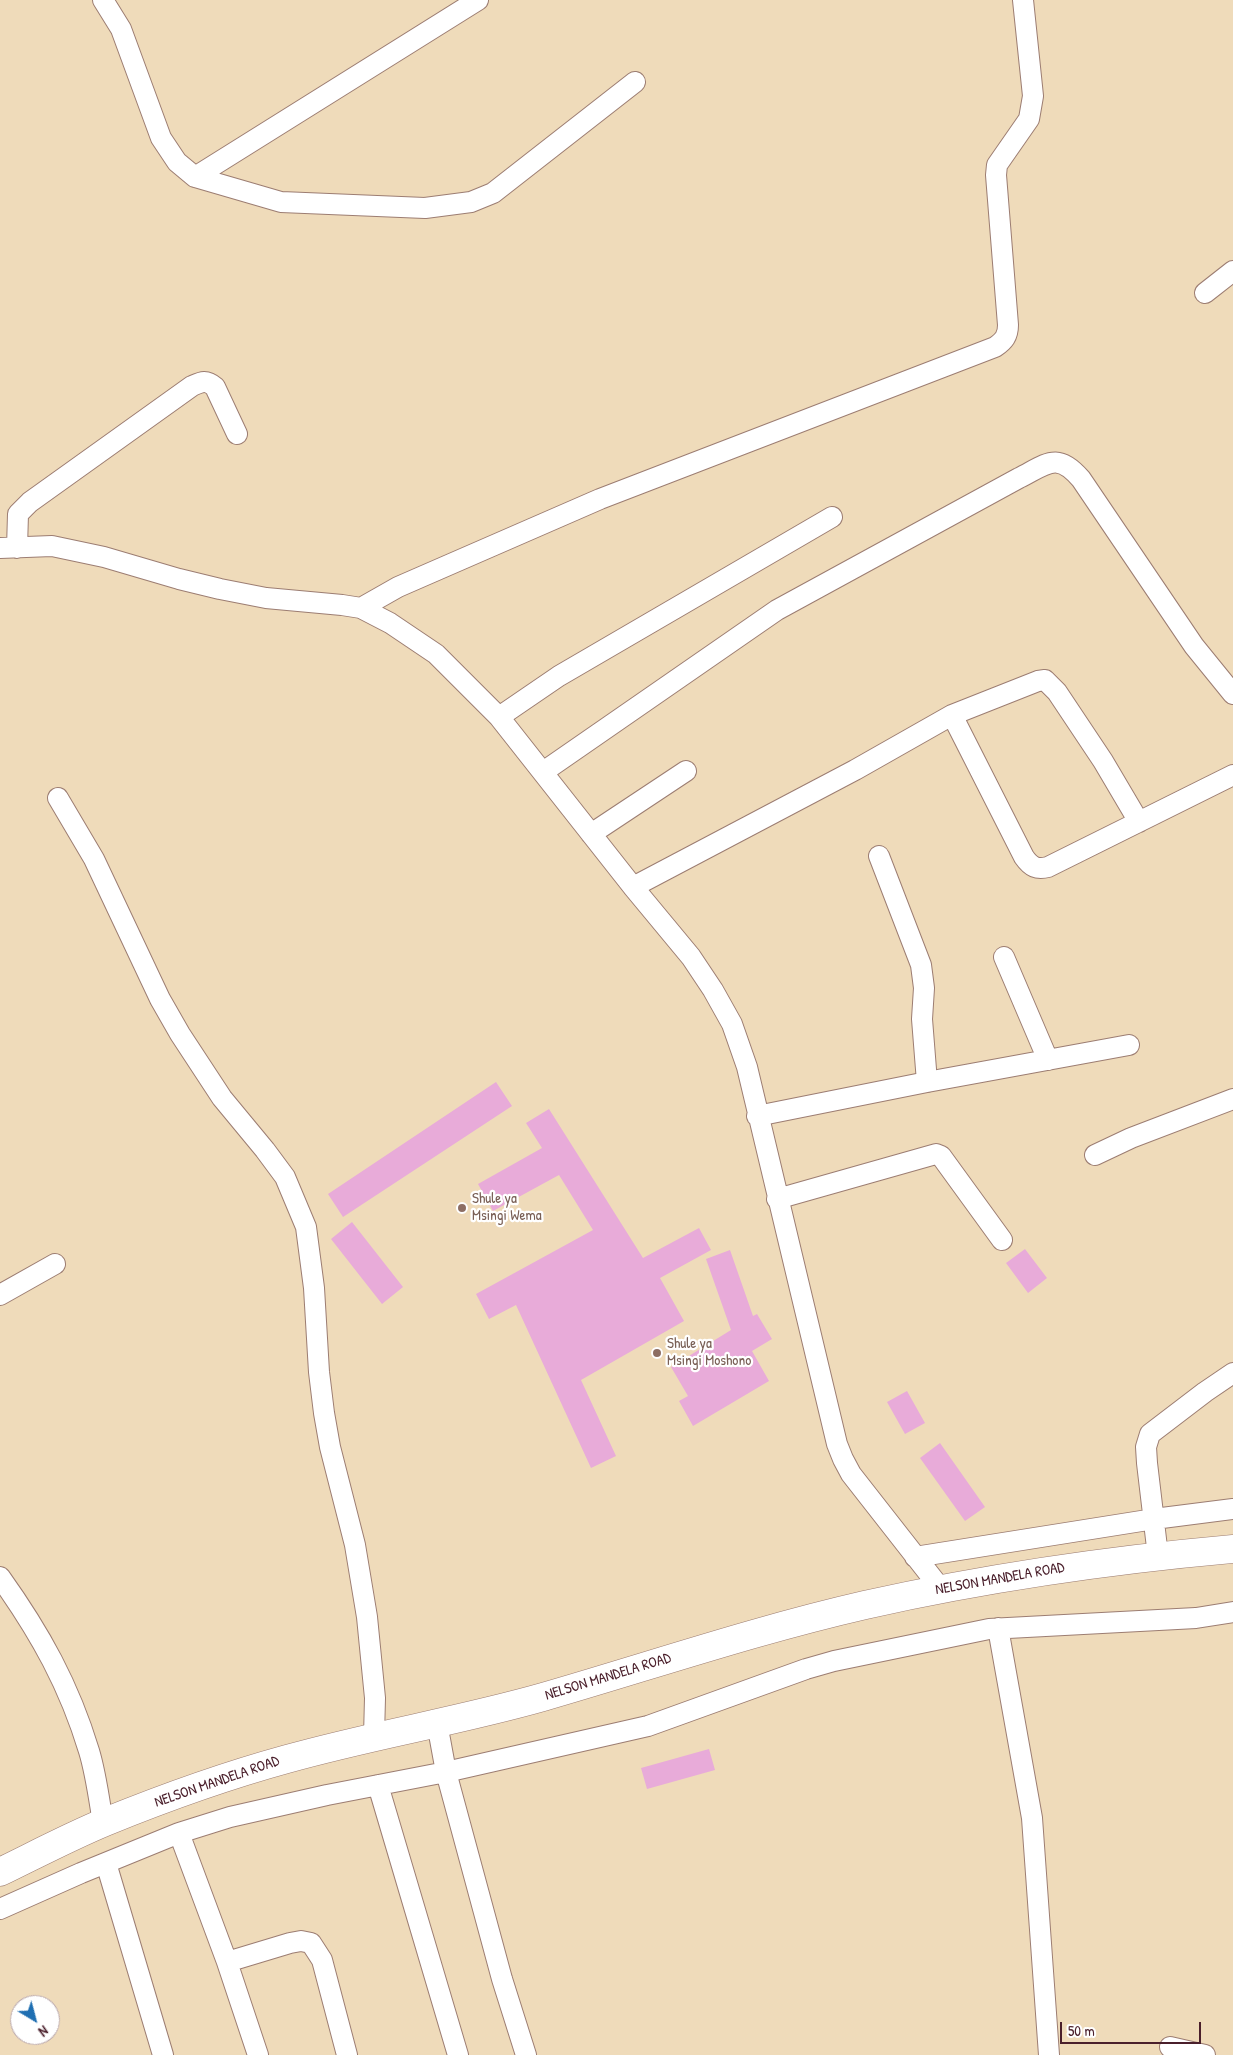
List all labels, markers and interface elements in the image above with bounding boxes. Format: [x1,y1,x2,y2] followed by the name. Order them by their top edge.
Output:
[472,1190,542,1225] place label: Shule ya Msingi Wema
[456,1202,468,1214] marker: Shule ya Msingi Wema
[667,1335,751,1370] place label: Shule ya Msingi Moshono
[651,1347,663,1359] marker: Shule ya Msingi Moshono
[934,1559,1066,1599] street label: NELSON MANDELA ROAD
[543,1649,673,1705] street label: NELSON MANDELA ROAD
[152,1752,282,1812] street label: NELSON MANDELA ROAD
[10,1995,60,2045] north arrow
[1063,2012,1204,2044] scale bar
[1068,2020,1095,2041] text: 50 m
[35,2022,52,2041] text: N

